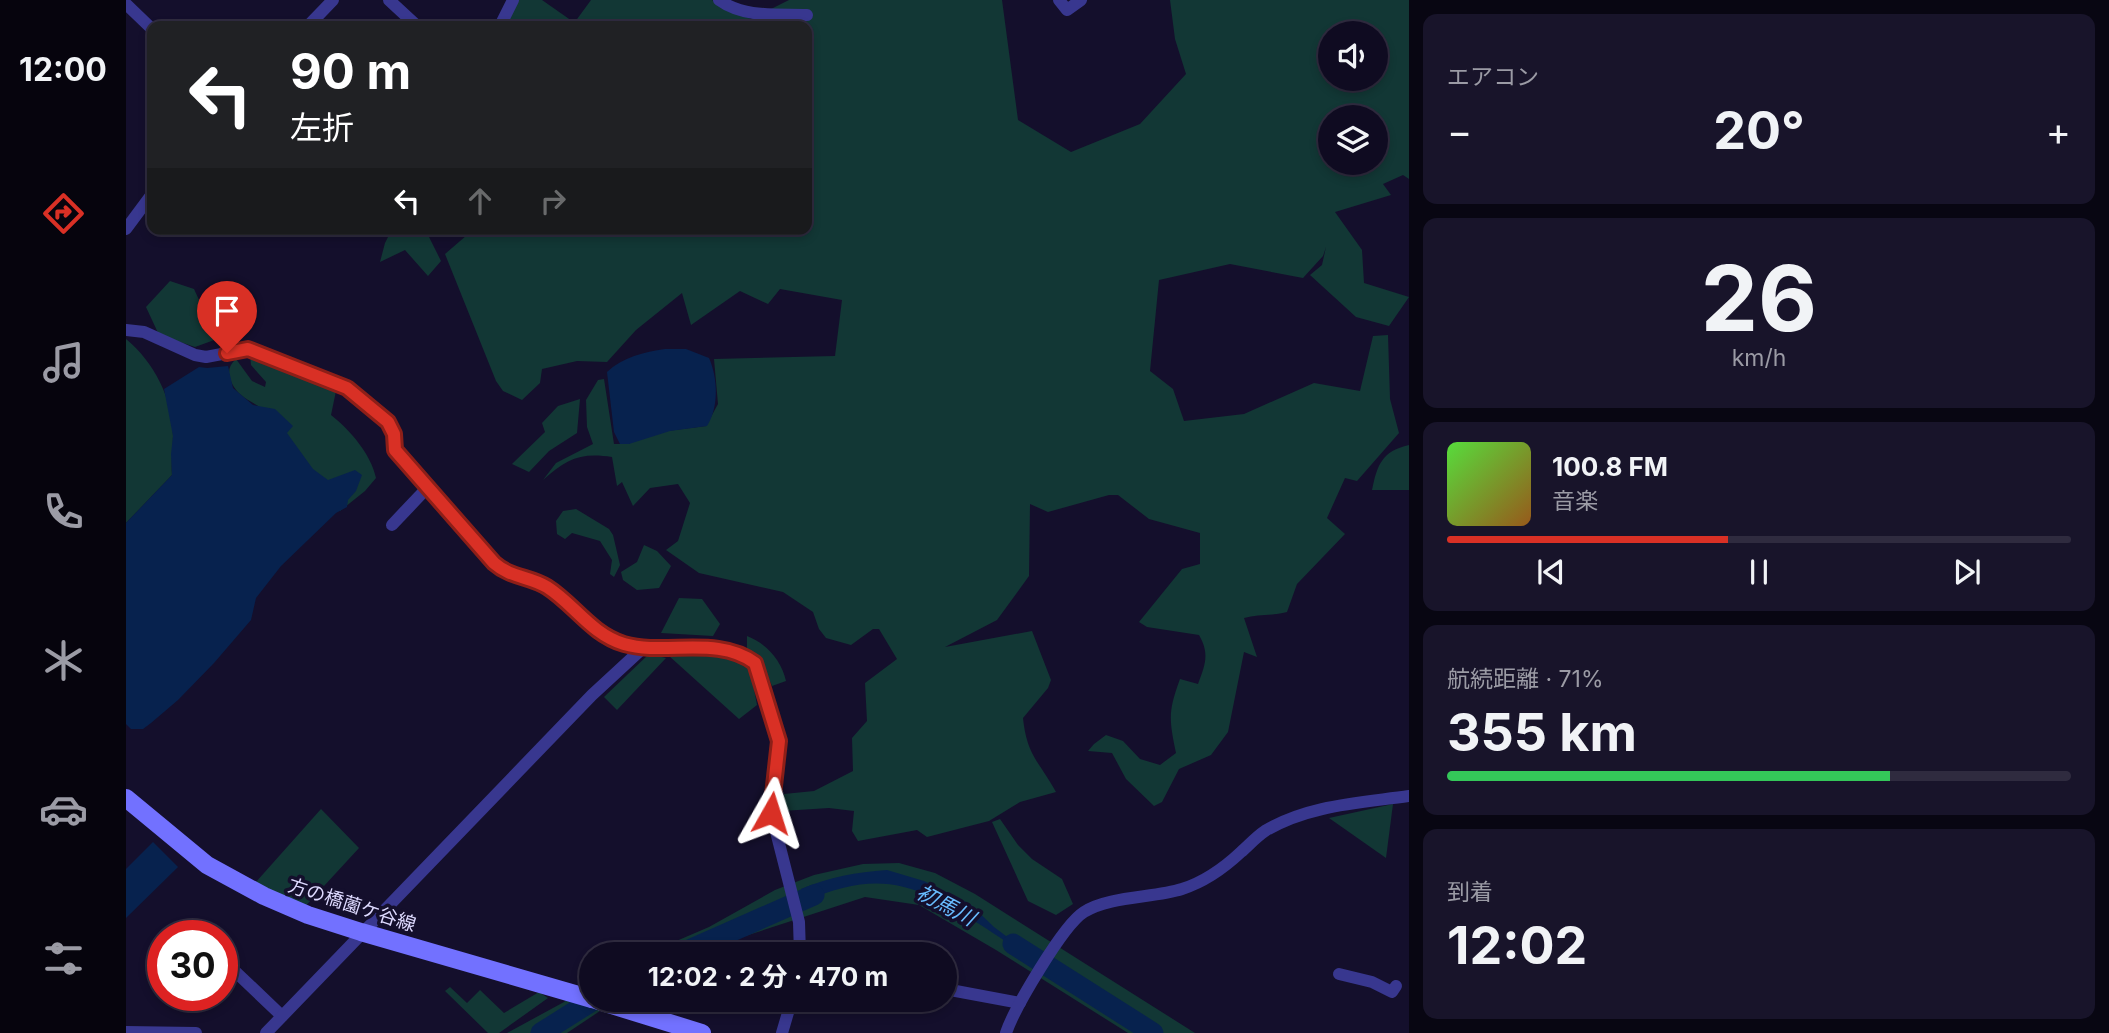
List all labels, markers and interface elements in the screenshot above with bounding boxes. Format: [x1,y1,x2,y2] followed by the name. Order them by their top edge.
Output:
[1318,21,1388,175] map controls
[1318,21,1388,91] button: sound
[290,42,411,101] text: 90 m
[175,49,266,140] icon: left
[19,50,107,89] text: 12:00
[1447,63,1539,91] text: エアコン
[1713,99,1805,162] text: 20°
[1318,105,1388,175] button: layers
[290,108,354,147] text: 左折
[1447,108,1472,154] text: −
[2046,108,2071,154] text: +
[388,182,426,220] icon: left
[461,182,499,220] icon: ahead
[534,182,572,220] icon: right
[39,189,88,238] icon: directions
[1701,243,1817,353] text: 26
[197,281,257,353] pin
[208,292,246,330] icon: arrive
[39,338,88,387] icon: music
[1732,344,1786,372] text: km/h
[1552,451,1668,482] text: 100.8 FM
[39,487,88,536] icon: phone
[1552,487,1598,515] text: 音楽
[1532,553,1570,591] icon: previous
[1740,553,1778,591] icon: pause
[1948,553,1986,591] icon: next
[39,636,88,685] icon: climate
[1447,665,1604,693] text: 航続距離 · 71%
[1447,701,1637,764] text: 355 km
[734,776,808,850] position arrow
[39,785,88,834] icon: car
[285,874,419,936] street label: 方の橋薗ケ谷線
[1447,878,1493,906] text: 到着
[912,879,981,932] water label: 初馬川
[1447,914,1587,977] text: 12:02
[147,920,238,1011] speed limit sign: 30
[39,934,88,983] icon: filters
[648,961,888,992] text: 12:02 · 2 分 · 470 m

